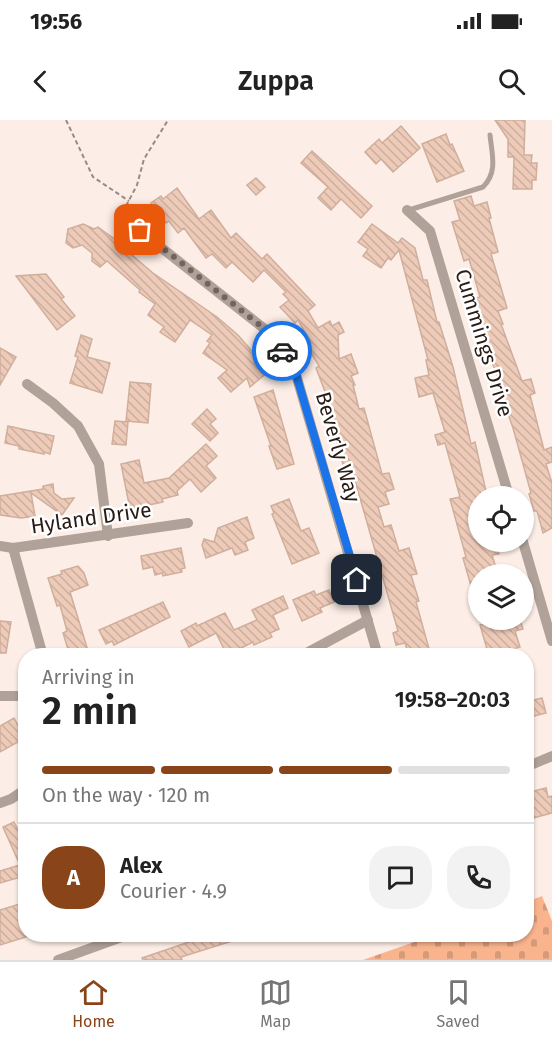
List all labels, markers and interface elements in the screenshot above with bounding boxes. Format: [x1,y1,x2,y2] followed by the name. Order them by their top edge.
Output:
[30,8,82,35] text: 19:56
[24,65,57,98] icon: back
[238,65,314,97] text: Zuppa
[495,65,528,98] icon: search
[114,204,165,255] pin
[123,213,156,246] icon: bag
[449,266,519,420] street label: Cummings Drive
[252,321,312,381] courier
[266,335,299,368] icon: car
[310,389,366,506] street label: Beverly Way
[468,486,534,630] map controls
[468,486,534,552] button: locate
[29,497,153,539] street label: Hyland Drive
[331,554,382,605] pin
[340,563,373,596] icon: home
[468,564,534,630] button: layers
[42,665,135,689] text: Arriving in
[395,686,510,713] text: 19:58–20:03
[42,688,138,734] text: 2 min
[42,783,210,807] text: On the way · 120 m
[369,846,432,909] button: chat
[447,846,510,909] button: phone
[120,852,163,879] text: Alex
[67,864,80,891] text: A
[120,879,227,903] text: Courier · 4.9
[72,976,115,1031] tab: Home
[259,976,292,1031] tab: Map
[437,976,480,1031] tab: Saved

